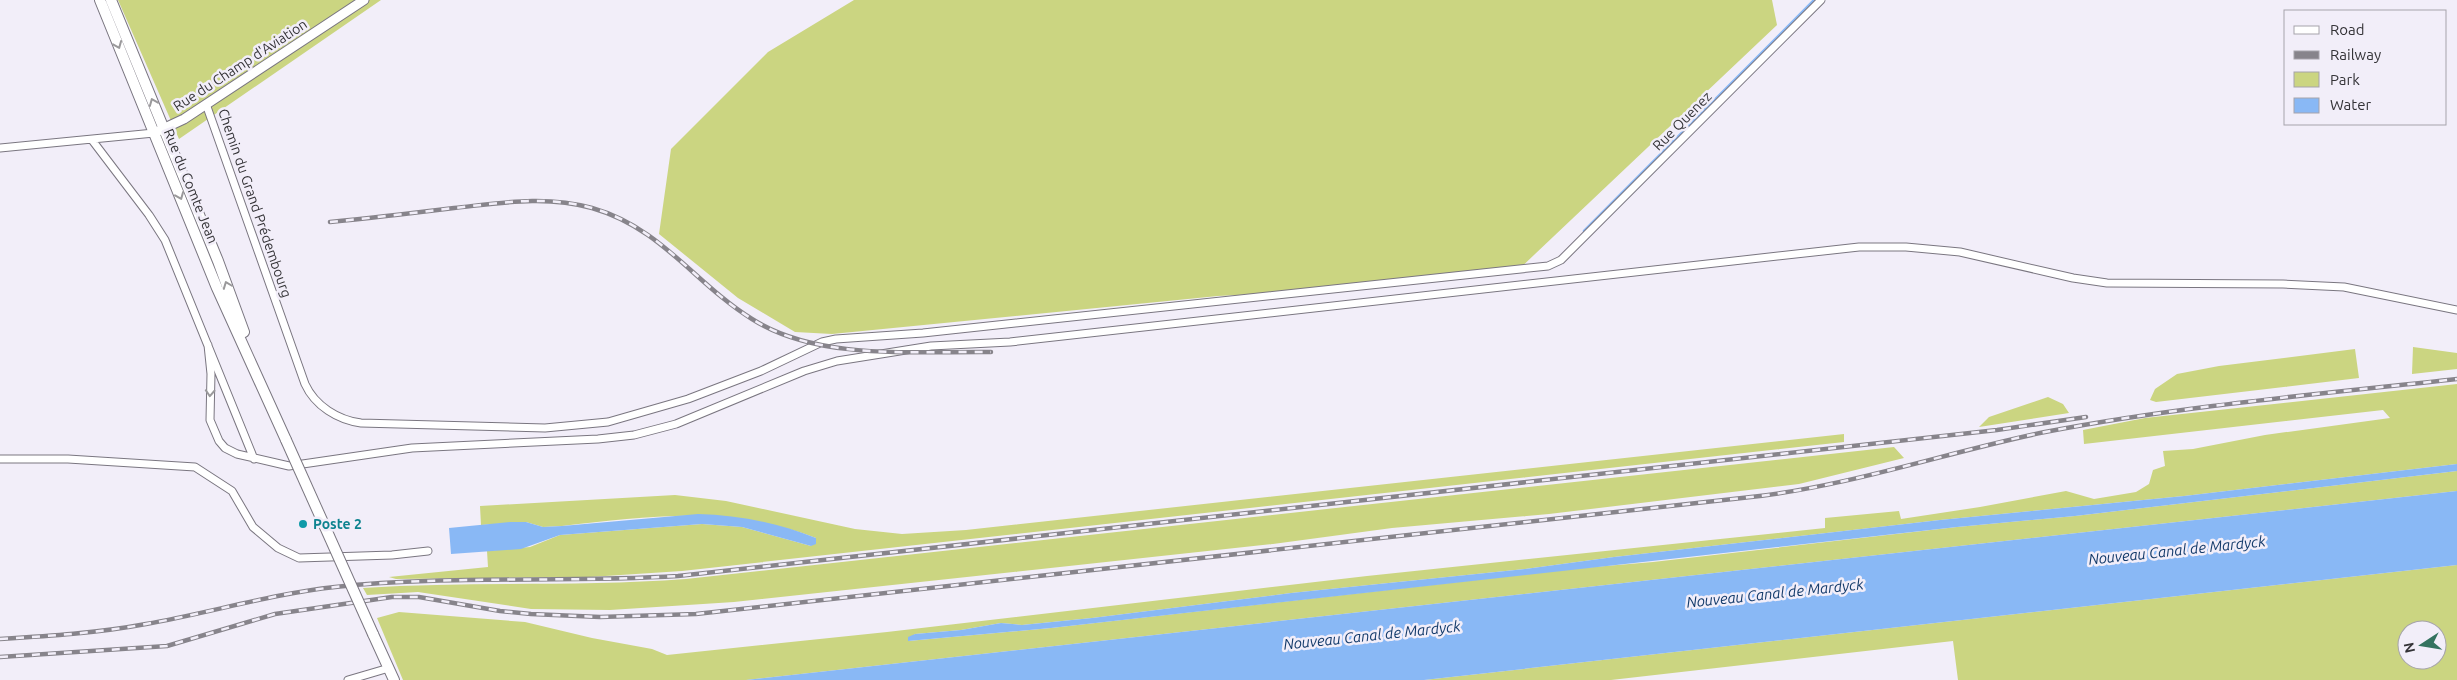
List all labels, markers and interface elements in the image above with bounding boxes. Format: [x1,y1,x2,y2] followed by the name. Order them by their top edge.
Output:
[2284,10,2447,125] legend
[170,16,310,114] street label: Rue du Champ d'Aviation
[2330,21,2365,38] text: Road
[112,40,123,49] one-way arrow
[2330,46,2381,63] text: Railway
[2330,71,2360,88] text: Park
[1649,88,1715,154] street label: Rue Quenez
[2330,96,2371,113] text: Water
[149,98,159,106] one-way arrow
[215,106,295,300] street label: Chemin du Grand Prédembourg
[161,126,221,246] street label: Rue du Comte Jean
[173,191,184,200] one-way arrow
[223,281,233,289] one-way arrow
[205,389,216,397] one-way arrow
[313,516,362,532] place label: Poste 2
[297,518,309,530] marker: Poste 2
[2087,532,2267,568] water label: Nouveau Canal de Mardyck
[1685,575,1865,611] water label: Nouveau Canal de Mardyck
[1282,617,1462,653] water label: Nouveau Canal de Mardyck
[2397,620,2447,670] north arrow
[2400,641,2418,654] text: N

